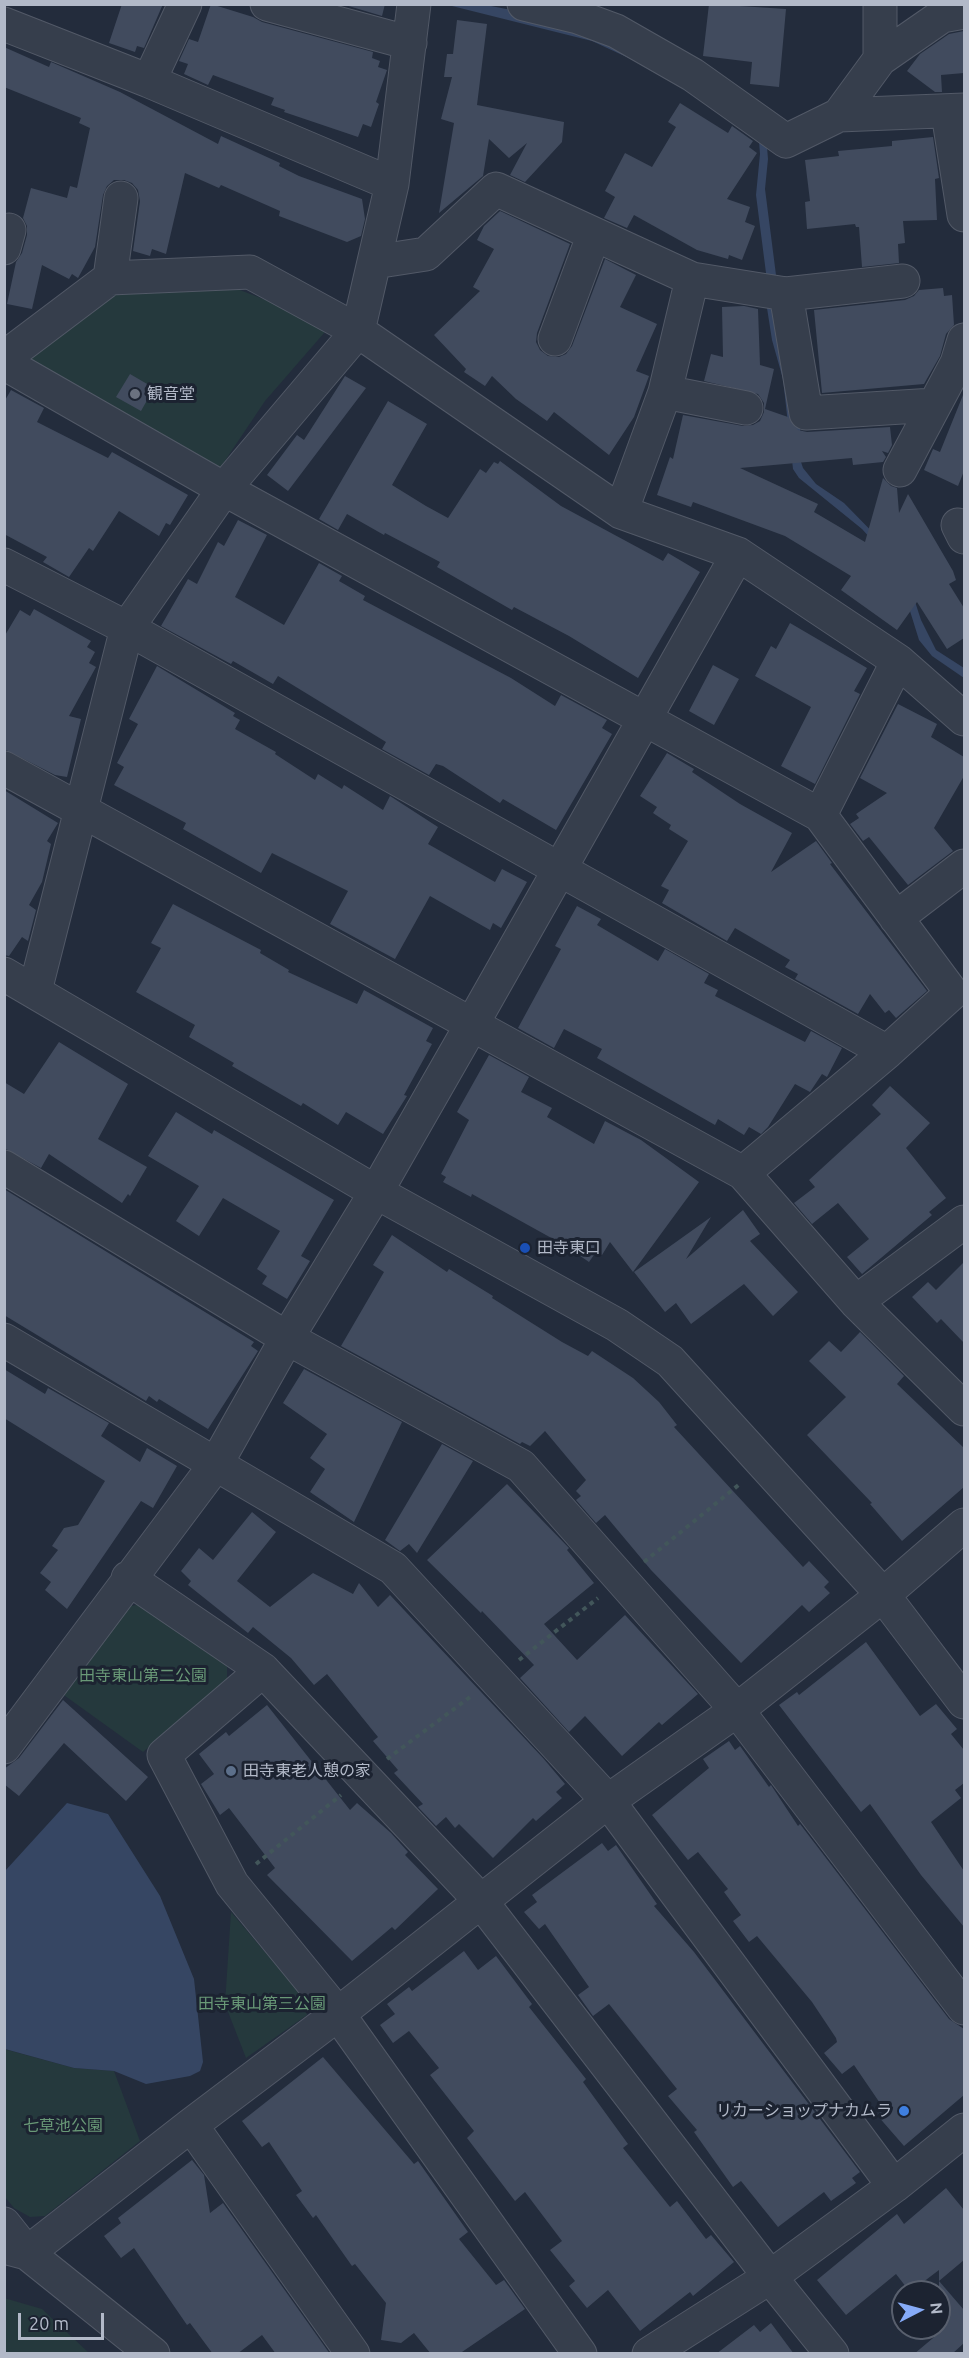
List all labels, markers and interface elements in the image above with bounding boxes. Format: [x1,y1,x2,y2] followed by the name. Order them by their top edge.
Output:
[147,384,195,404] place label: 観音堂
[128,387,142,401] marker: 観音堂
[537,1238,601,1258] place label: 田寺東口
[518,1241,532,1255] marker: 田寺東口
[79,1666,207,1686] park label: 田寺東山第二公園
[243,1761,371,1781] place label: 田寺東老人憩の家
[224,1764,238,1778] marker: 田寺東老人憩の家
[198,1994,326,2014] park label: 田寺東山第三公園
[716,2101,892,2121] place label: リカーショップナカムラ
[897,2104,911,2118] marker: リカーショップナカムラ
[23,2116,103,2136] park label: 七草池公園
[891,2280,951,2340] north arrow
[21,2301,106,2339] scale bar
[927,2301,946,2315] text: N
[29,2313,69,2333] text: 20 m

